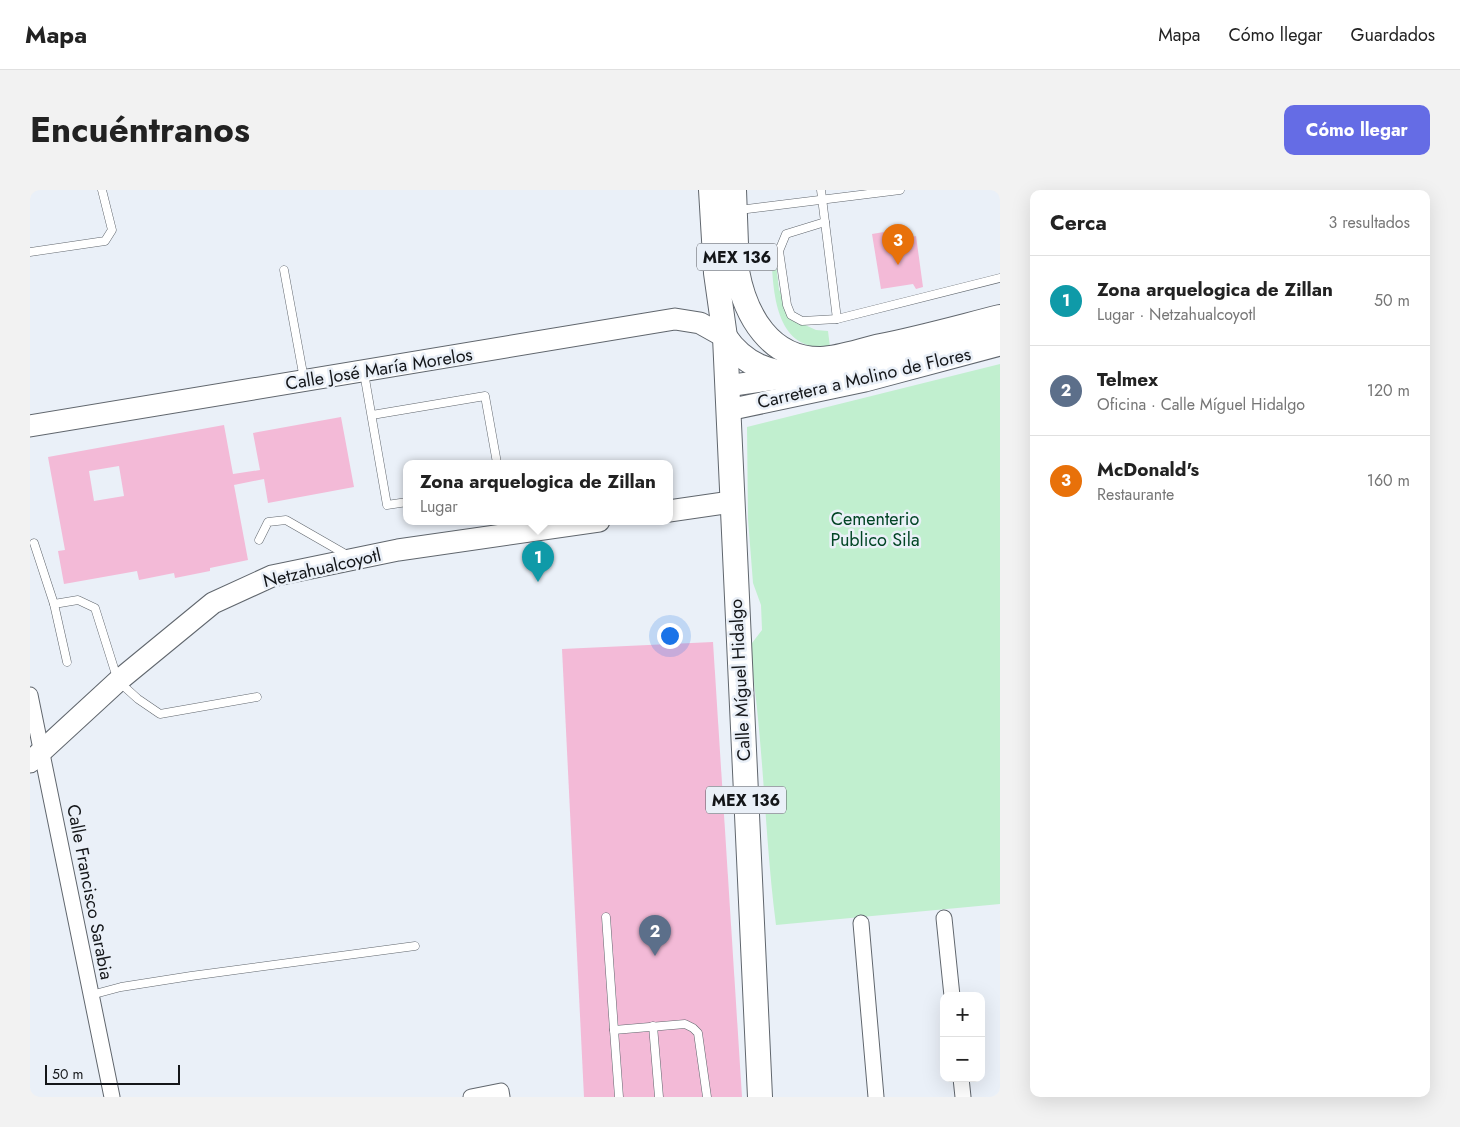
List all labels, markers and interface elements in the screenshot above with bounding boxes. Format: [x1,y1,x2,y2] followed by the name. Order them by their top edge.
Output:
[25,17,87,52] text: Mapa
[1158,22,1200,48] text: Mapa
[1228,22,1323,48] text: Cómo llegar
[1351,22,1435,48] text: Guardados
[30,105,250,155] text: Encuéntranos
[1284,105,1430,155] button: Cómo llegar
[1050,208,1107,238] text: Cerca
[1329,211,1410,234] text: 3 resultados
[882,224,914,265] pin: 3
[697,244,777,270] road number: MEX 136
[1097,276,1333,303] text: Zona arquelogica de Zillan
[1062,289,1070,312] text: 1
[1374,289,1410,312] text: 50 m
[1097,303,1256,326] text: Lugar · Netzahualcoyotl
[284,341,474,397] street label: Calle José María Morelos
[755,341,973,415] street label: Carretera a Molino de Flores
[1097,366,1158,393] text: Telmex
[1061,379,1071,402] text: 2
[1367,379,1410,402] text: 120 m
[1097,393,1305,416] text: Oficina · Calle Míguel Hidalgo
[1097,456,1199,483] text: McDonald's
[403,460,673,525] popup
[420,468,656,495] text: Zona arquelogica de Zillan
[1061,469,1071,492] text: 3
[1367,469,1410,492] text: 160 m
[1097,483,1174,506] text: Restaurante
[420,495,458,518] text: Lugar
[830,506,920,553] park label: Cementerio Publico Sila
[522,541,554,582] pin: 1
[260,542,384,594] street label: Netzahualcoyotl
[723,598,757,762] street label: Calle Míguel Hidalgo
[657,623,683,649] your location
[706,786,786,814] road number: MEX 136
[60,802,120,982] street label: Calle Francisco Sarabia
[639,915,671,956] pin: 2
[940,992,985,1082] map controls
[940,992,985,1037] button: +
[940,1037,985,1082] button: −
[45,1062,180,1085] scale bar
[52,1064,83,1084] text: 50 m

